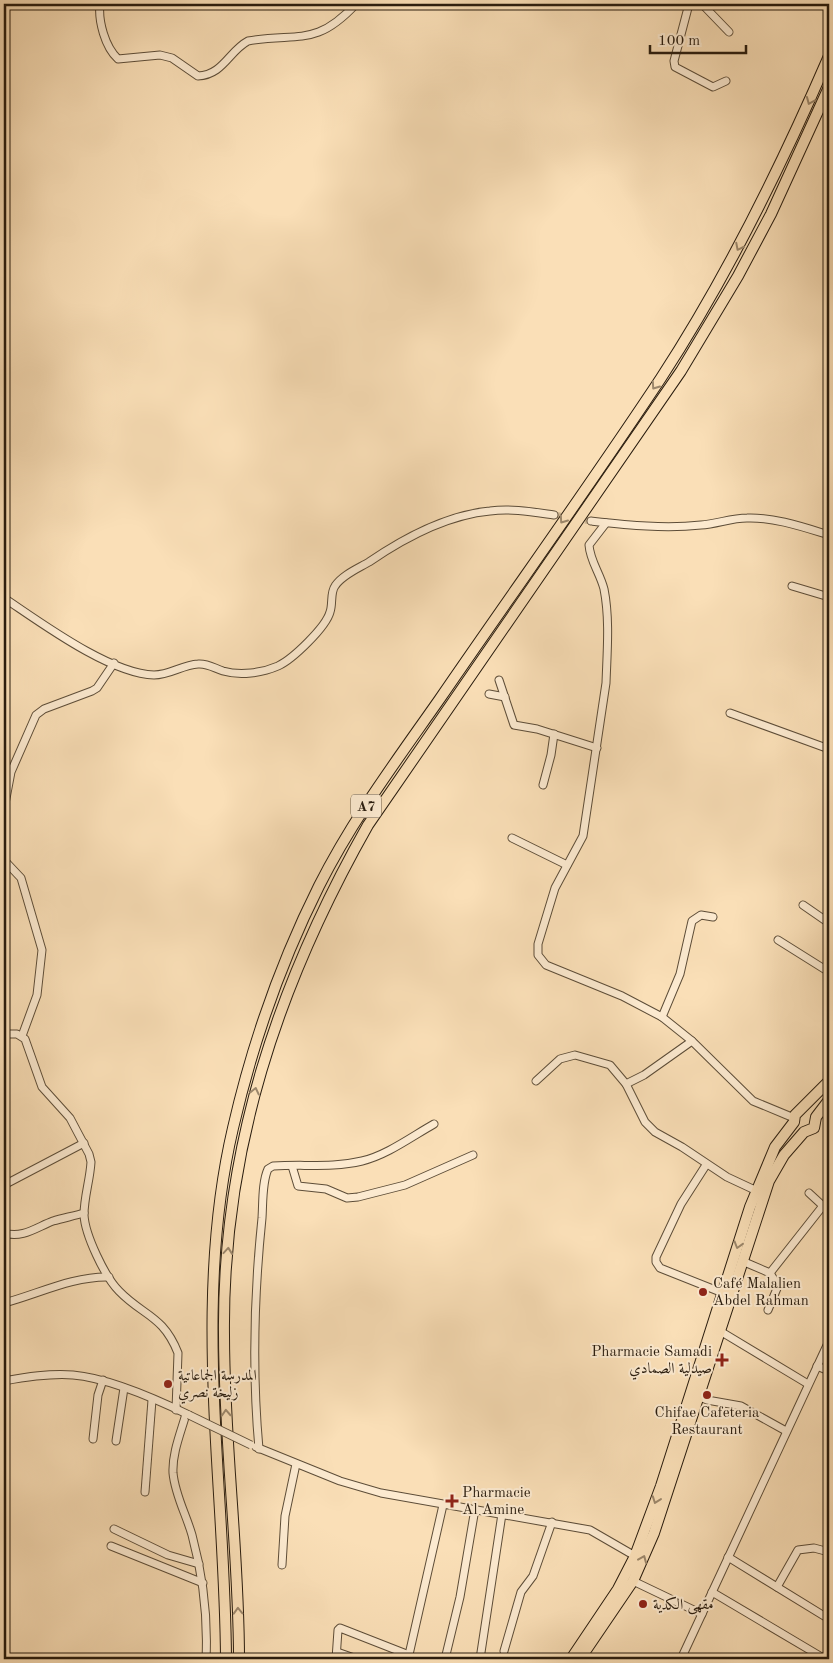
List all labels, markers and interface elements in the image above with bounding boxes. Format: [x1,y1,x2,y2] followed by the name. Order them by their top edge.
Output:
[650,22,747,54] scale bar
[658,34,700,49] text: 100 m
[806,96,816,105] one-way arrow
[735,241,745,250] one-way arrow
[652,380,661,390] one-way arrow
[560,514,569,523] one-way arrow
[351,794,381,818] road number: A7
[249,1087,260,1096] one-way arrow
[733,1241,743,1249] one-way arrow
[222,1247,233,1255] one-way arrow
[713,1277,809,1309] place label: Café Malalien Abdel Rahman
[697,1286,709,1298] marker: Café Malalien Abdel Rahman
[591,1345,712,1380] place label: Pharmacie Samadi صيدلية الصمادي
[716,1354,728,1366] marker: Pharmacie Samadi صيدلية الصمادي
[178,1369,257,1404] place label: المدرسة الجماعاتية زليخة نصري
[162,1378,174,1390] marker: المدرسة الجماعاتية زليخة نصري
[701,1389,713,1401] marker: Chifae Cafeteria Restaurant
[655,1406,760,1438] place label: Chifae Cafeteria Restaurant
[221,1409,232,1417] one-way arrow
[462,1486,531,1518] place label: Pharmacie Al Amine
[446,1495,458,1507] marker: Pharmacie Al Amine
[652,1495,662,1504] one-way arrow
[637,1555,648,1564] one-way arrow
[653,1596,714,1615] place label: مقهى الكدية
[637,1598,649,1610] marker: مقهى الكدية
[233,1606,243,1614] one-way arrow

